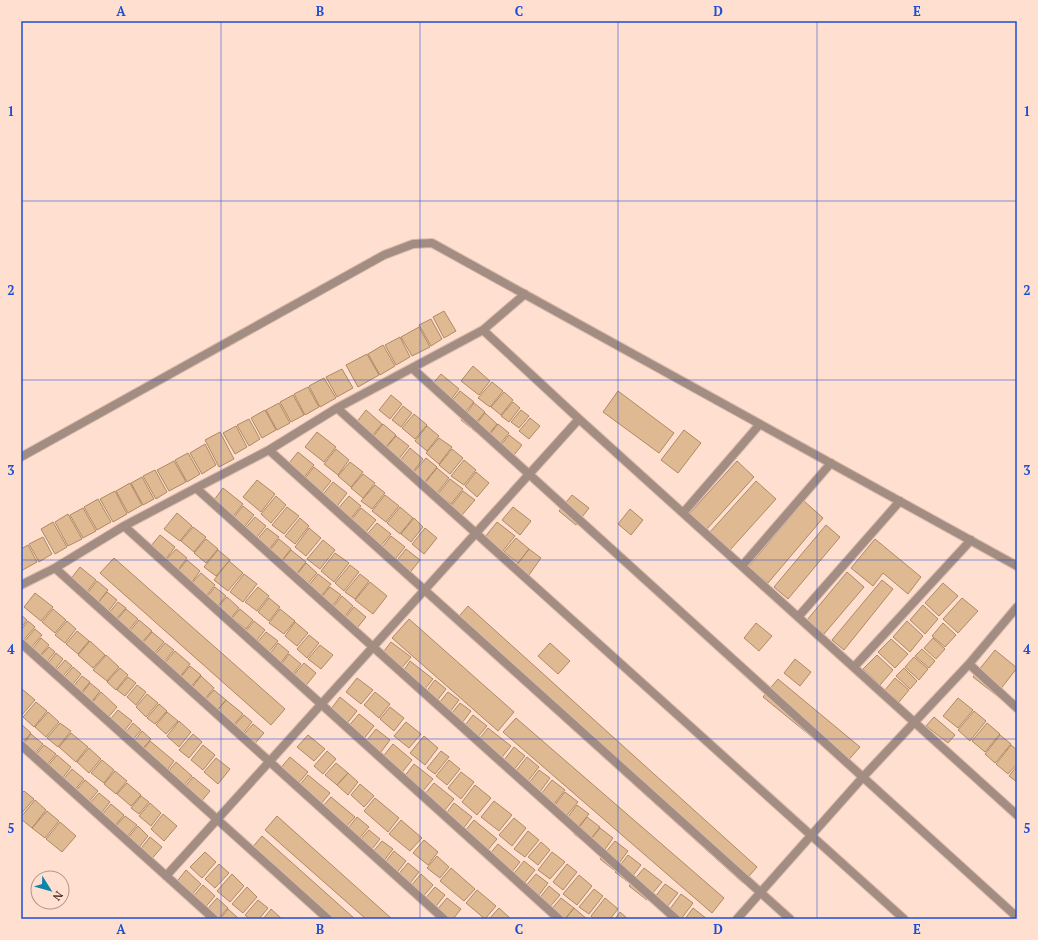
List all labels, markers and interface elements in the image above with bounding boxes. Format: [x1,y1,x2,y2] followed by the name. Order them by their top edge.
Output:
[116,2,126,20] text: A
[316,2,324,20] text: B
[515,2,523,20] text: C
[713,2,723,20] text: D
[913,2,921,20] text: E
[7,102,15,120] text: 1
[1023,102,1031,120] text: 1
[7,281,15,299] text: 2
[1023,281,1031,299] text: 2
[7,461,15,479] text: 3
[1023,461,1031,479] text: 3
[7,640,15,658] text: 4
[1023,640,1031,658] text: 4
[7,819,15,837] text: 5
[1023,819,1031,837] text: 5
[30,870,70,910] north arrow
[49,888,66,904] text: N
[116,920,126,938] text: A
[316,920,324,938] text: B
[515,920,523,938] text: C
[713,920,723,938] text: D
[913,920,921,938] text: E

